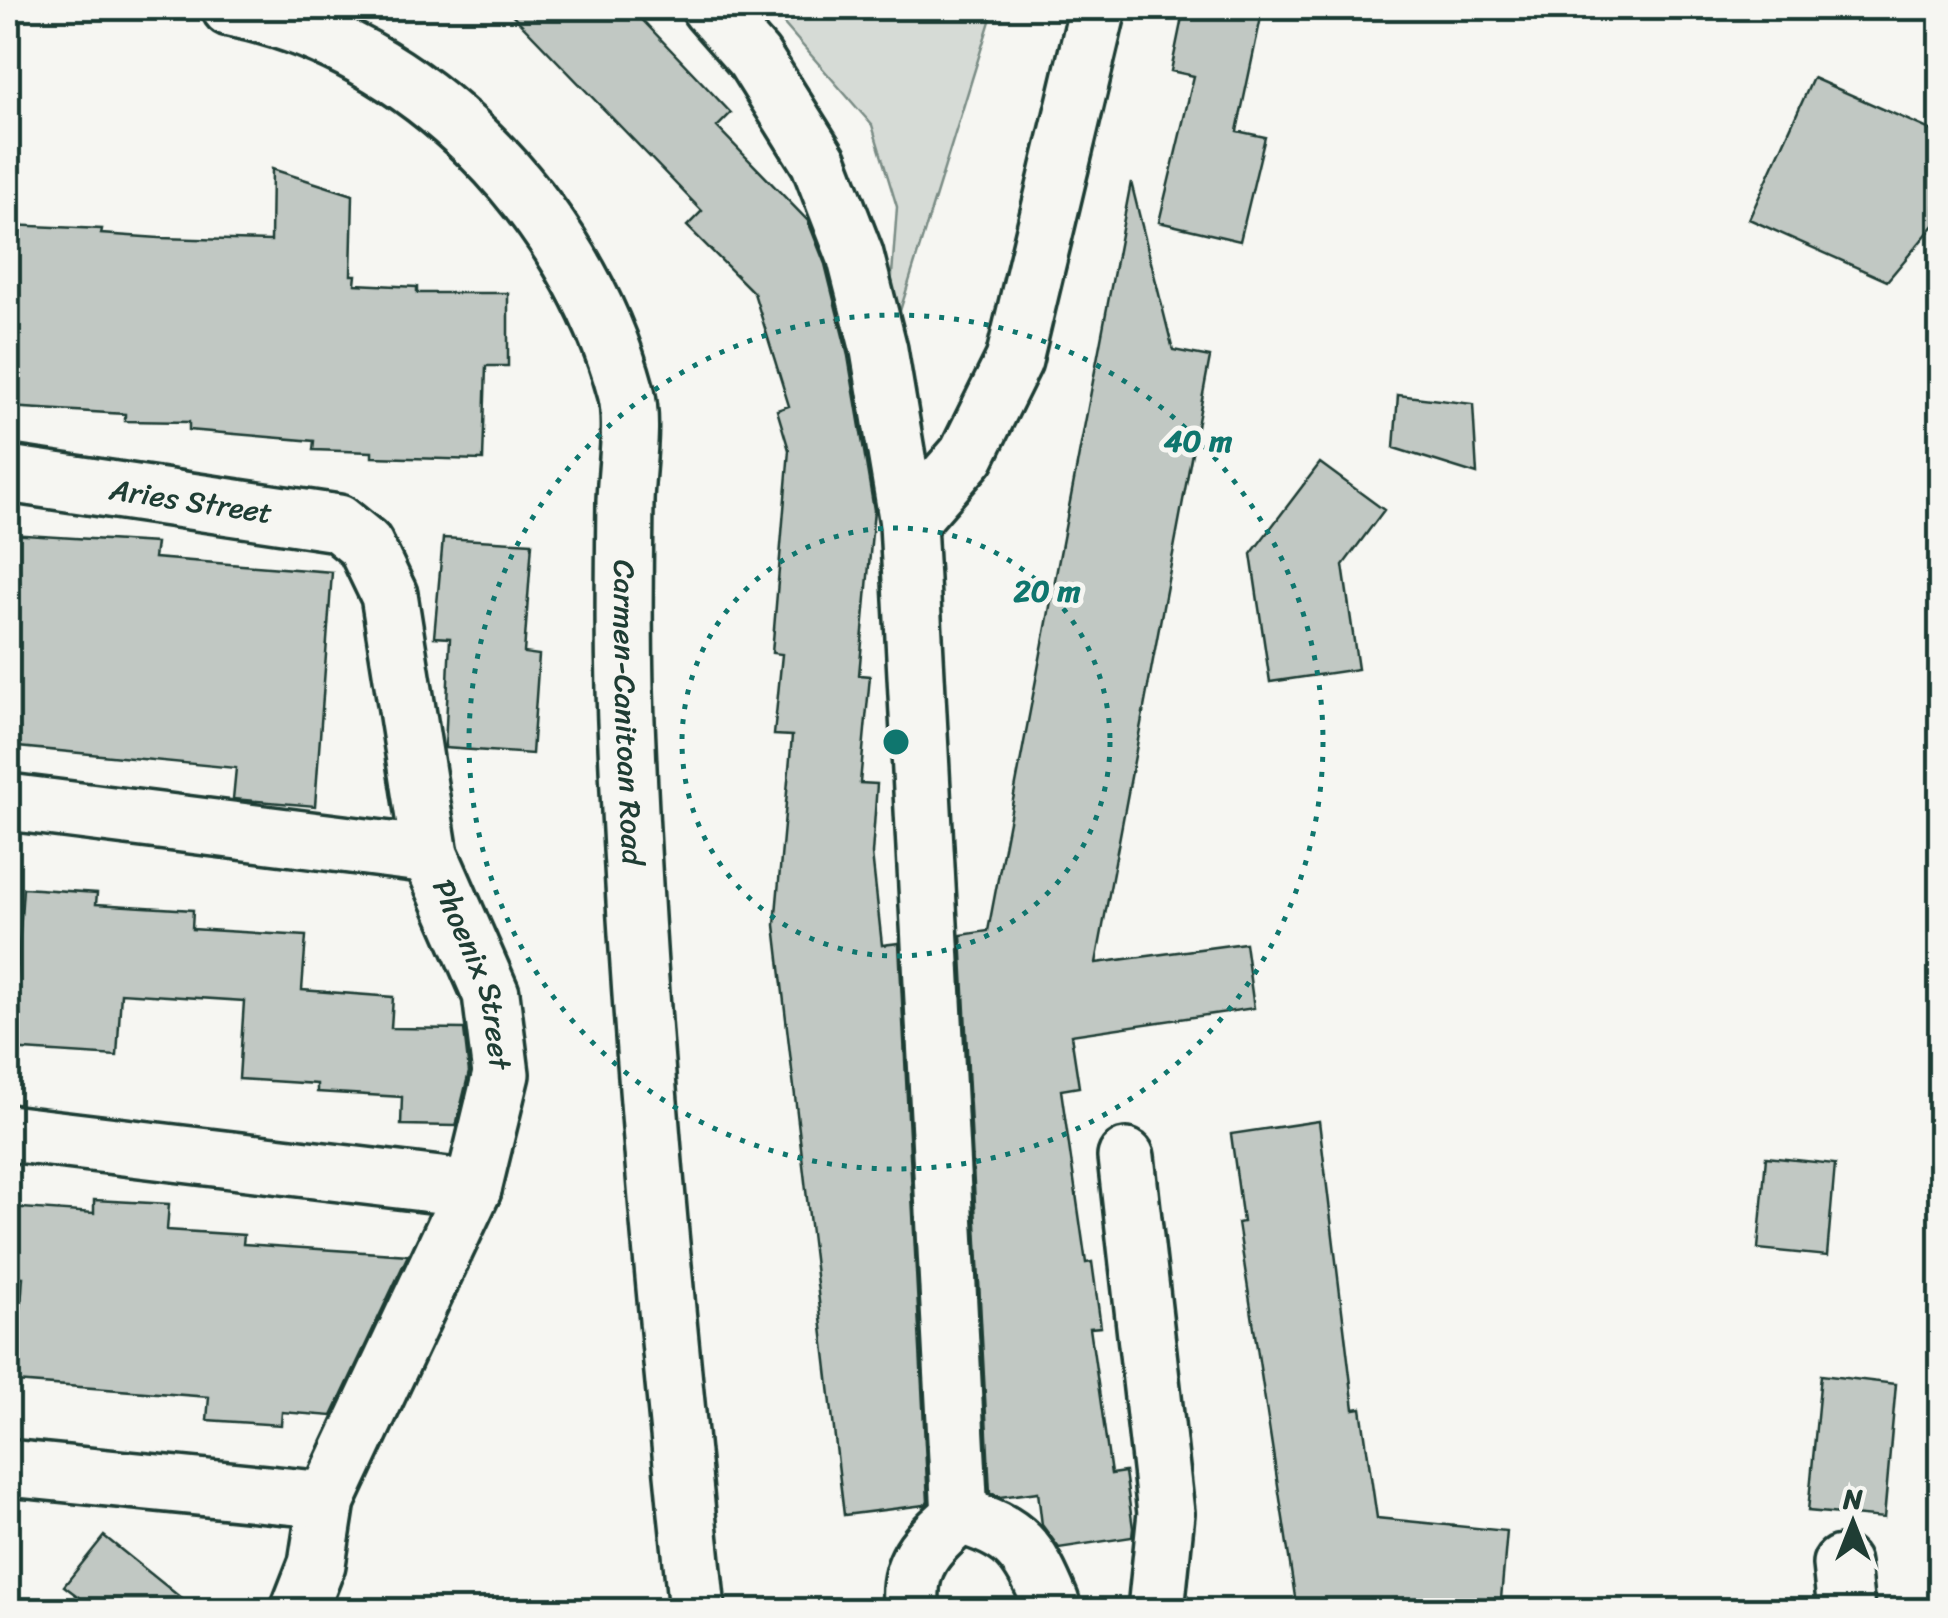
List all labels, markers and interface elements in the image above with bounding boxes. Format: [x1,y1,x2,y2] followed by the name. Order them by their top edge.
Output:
[1164,414,1232,468] text: 40 m
[105,462,276,540] street label: Aries Street
[597,560,660,868] street label: Carmen-Canitoan Road
[1013,564,1081,618] text: 20 m
[878,724,914,760] centre of rings
[417,870,527,1074] street label: Phoenix Street
[1803,1473,1903,1573] north arrow
[1842,1474,1863,1523] text: N

